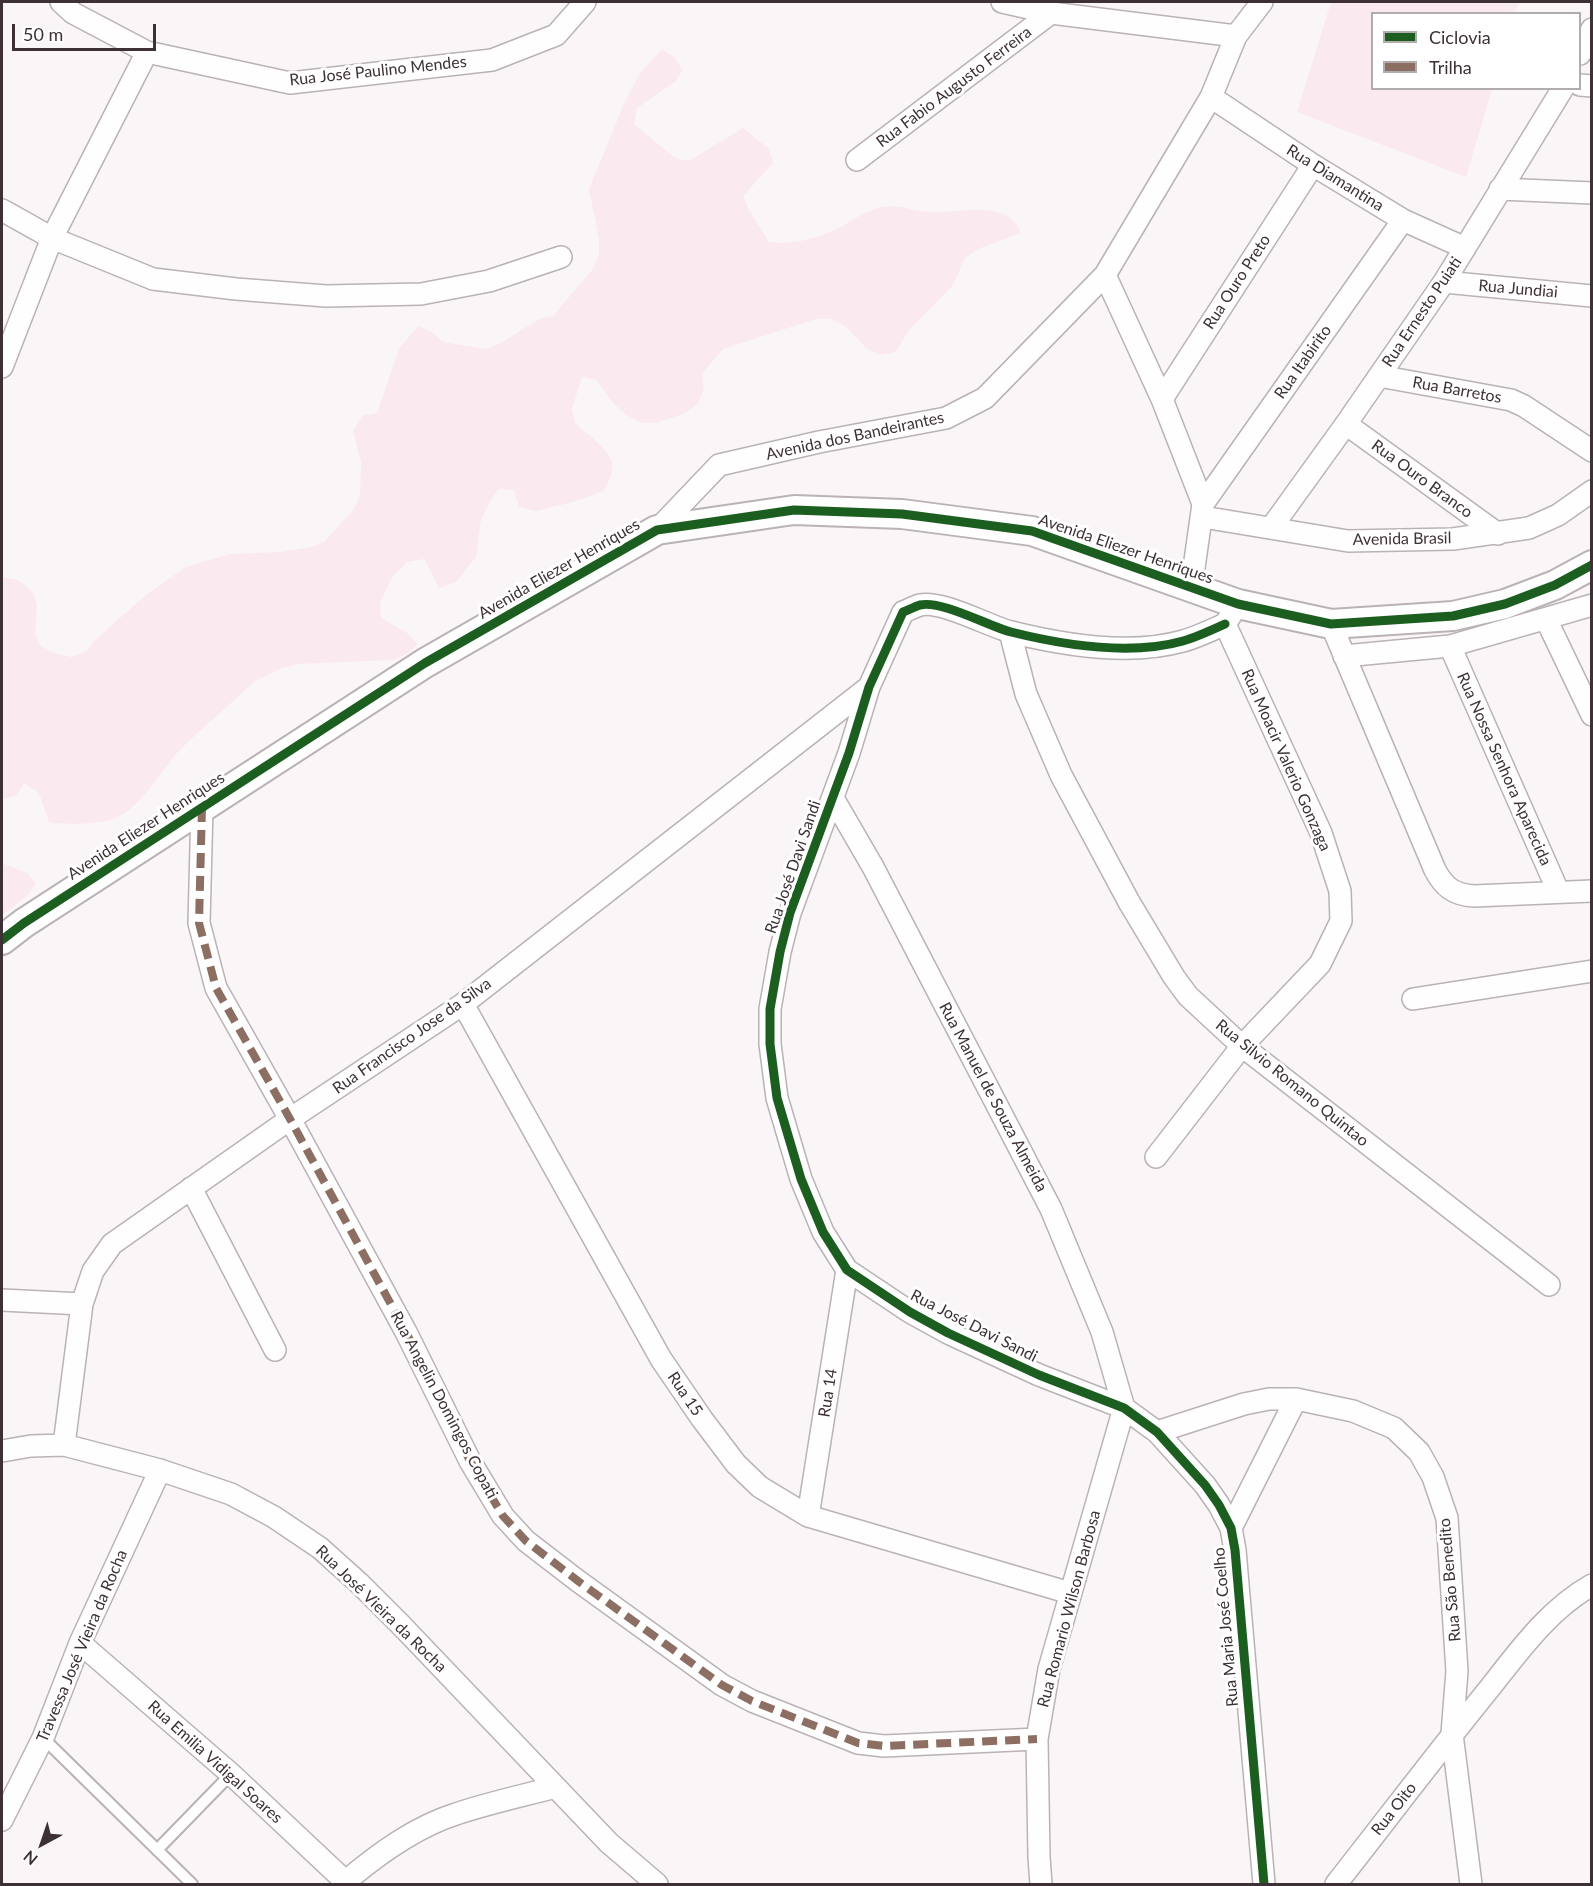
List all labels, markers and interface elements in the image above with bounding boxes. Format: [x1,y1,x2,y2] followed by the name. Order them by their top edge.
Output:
[15,12,159,50] scale bar
[1371,12,1581,90] legend
[873,22,1035,152] street label: Rua Fabio Augusto Ferreira
[23,23,63,45] text: 50 m
[1429,26,1491,48] text: Ciclovia
[289,52,467,90] street label: Rua José Paulino Mendes
[1429,56,1472,78] text: Trilha
[1283,140,1387,216] street label: Rua Diamantina
[1199,231,1275,333] street label: Rua Ouro Preto
[1378,253,1466,371] street label: Rua Ernesto Puiati
[1477,276,1559,302] street label: Rua Jundiai
[1271,321,1335,403] street label: Rua Itabirito
[1411,373,1503,407] street label: Rua Barretos
[764,408,946,464] street label: Avenida dos Bandeirantes
[1368,436,1476,522] street label: Rua Ouro Branco
[1036,510,1216,588] street label: Avenida Eliezer Henriques
[475,515,643,623] street label: Avenida Eliezer Henriques
[1352,529,1452,549] street label: Avenida Brasil
[1237,666,1335,854] street label: Rua Moacir Valerio Gonzaga
[1453,669,1555,869] street label: Rua Nossa Senhora Aparecida
[64,768,228,884] street label: Avenida Eliezer Henriques
[761,798,825,936] street label: Rua José Davi Sandi
[329,974,495,1098] street label: Rua Francisco Jose da Silva
[935,999,1051,1195] street label: Rua Manuel de Souza Almeida
[1212,1015,1372,1151] street label: Rua Silvio Romano Quintao
[907,1286,1041,1366] street label: Rua José Davi Sandi
[386,1308,502,1502] street label: Rua Angelin Domingos Copati
[815,1367,841,1419] street label: Rua 14
[663,1368,707,1420] street label: Rua 15
[1033,1508,1105,1710] street label: Rua Romario Wilson Barbosa
[1435,1517,1465,1643] street label: Rua São Benedito
[312,1541,450,1677] street label: Rua José Vieira da Rocha
[33,1547,131,1745] street label: Travessa José Vieira da Rocha
[1209,1547,1243,1707] street label: Rua Maria José Coelho
[144,1696,286,1828] street label: Rua Emilia Vidigal Soares
[1367,1779,1421,1839] street label: Rua Oito
[12,1814,72,1874] north arrow
[19,1847,41,1869] text: N

